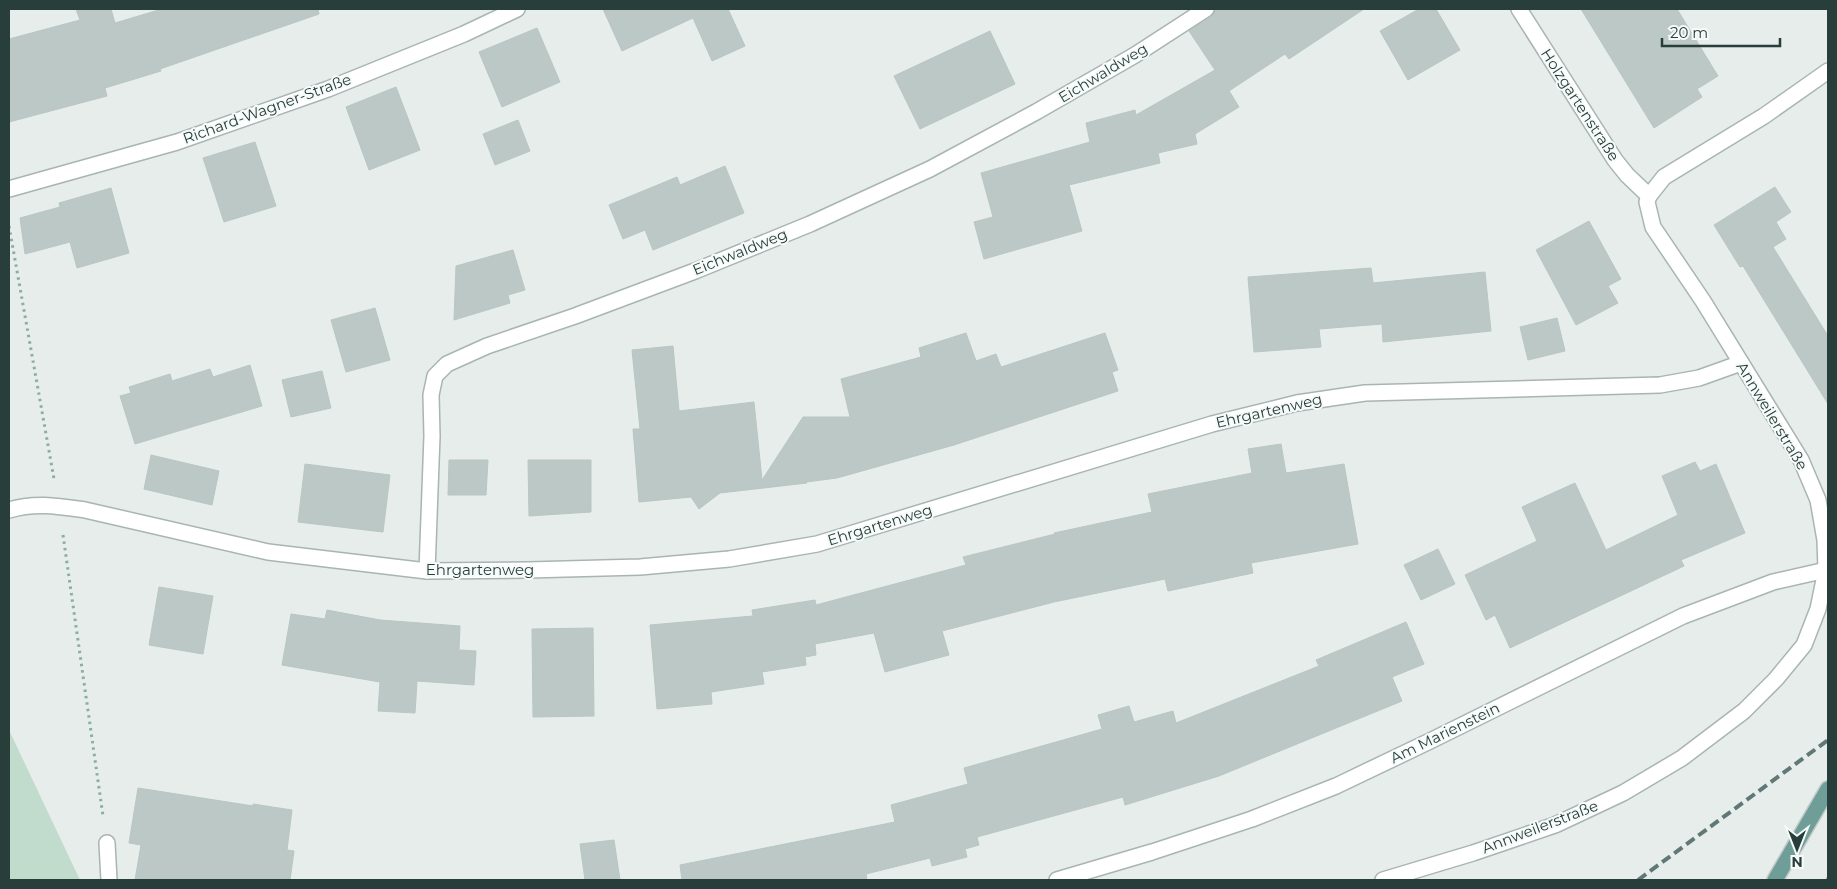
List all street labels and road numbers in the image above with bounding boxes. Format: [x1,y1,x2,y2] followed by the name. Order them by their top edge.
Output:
[1055,39,1151,107] street label: Eichwaldweg
[1537,45,1624,165] street label: Holzgartenstraße
[180,69,354,148] street label: Richard-Wagner-Straße
[690,224,790,279] street label: Eichwaldweg
[1733,358,1812,473] street label: Annweilerstraße
[1214,389,1324,432] street label: Ehrgartenweg
[825,500,935,549] street label: Ehrgartenweg
[426,560,534,579] street label: Ehrgartenweg
[1387,698,1503,767] street label: Am Marienstein
[1479,796,1601,857] street label: Annweilerstraße

